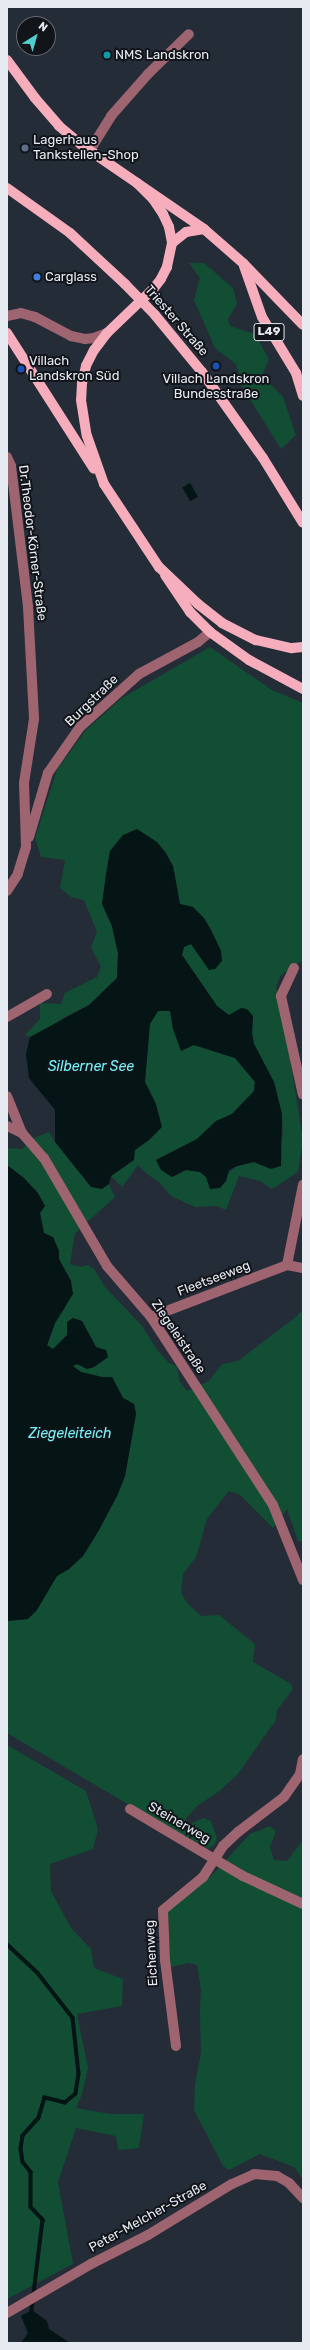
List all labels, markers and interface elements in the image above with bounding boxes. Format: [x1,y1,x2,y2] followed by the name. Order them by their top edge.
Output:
[16,16,56,56] north arrow
[36,19,50,34] text: N
[115,47,209,63] place label: NMS Landskron
[102,50,112,60] marker: NMS Landskron
[33,133,139,164] place label: Lagerhaus Tankstellen-Shop
[20,143,30,153] marker: Lagerhaus Tankstellen-Shop
[45,269,97,285] place label: Carglass
[32,272,42,282] marker: Carglass
[141,282,211,360] street label: Triester Straße
[253,322,285,342] road number: L49
[29,354,119,385] place label: Villach Landskron Süd
[211,361,221,371] marker: Villach Landskron Bundesstraße
[16,364,26,374] marker: Villach Landskron Süd
[163,372,269,403] place label: Villach Landskron Bundesstraße
[15,464,49,622] street label: Dr.Theodor-Körner-Straße
[62,672,122,730] street label: Burgstraße
[48,1059,134,1075] water label: Silberner See
[175,1258,253,1300] street label: Fleetseeweg
[148,1297,208,1377] street label: Ziegeleistraße
[28,1426,112,1442] water label: Ziegeleiteich
[145,1799,213,1847] street label: Steinerweg
[142,1919,162,1987] street label: Eichenweg
[86,2178,210,2256] street label: Peter-Melcher-Straße

